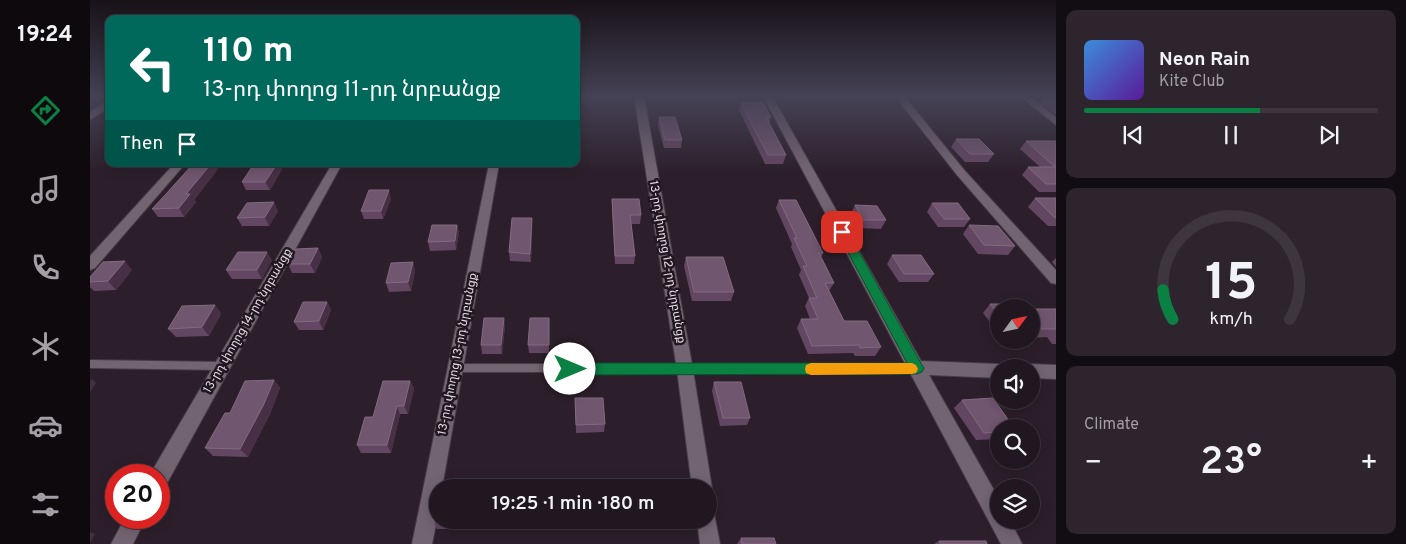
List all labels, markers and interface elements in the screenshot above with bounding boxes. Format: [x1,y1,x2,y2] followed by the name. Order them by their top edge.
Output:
[17,22,73,49] text: 19:24
[203,30,293,74] text: 110 m
[120,35,185,100] icon: left
[1159,48,1250,72] text: Neon Rain
[1159,72,1224,92] text: Kite Club
[203,77,501,104] text: 13-րդ փողոց 11-րդ նրբանցք
[28,93,63,128] icon: directions
[1119,121,1147,149] icon: previous
[1217,121,1245,149] icon: pause
[1315,121,1343,149] icon: next
[173,130,201,158] icon: arrive
[120,132,163,156] text: Then
[28,172,63,207] icon: music
[645,179,689,345] street label: 13-րդ փողոց 12-րդ նրբանցք
[821,211,863,253] pin
[828,218,856,246] icon: arrive
[200,246,296,396] street label: 13-րդ փողոց 14-րդ նրբանցք
[28,250,63,285] icon: phone
[1205,252,1257,318] text: 15
[434,272,482,436] street label: 13-րդ փողոց 13-րդ նրբանցք
[990,299,1040,349] north arrow
[990,299,1040,529] map controls
[1209,308,1253,331] text: km/h
[28,329,63,364] icon: climate
[543,342,595,394] position arrow
[990,359,1040,409] button: sound
[28,408,63,443] icon: car
[1084,415,1139,435] text: Climate
[990,419,1040,469] button: search
[1200,439,1262,488] text: 23°
[1084,446,1102,482] text: −
[1360,446,1378,482] text: +
[105,464,170,529] speed limit sign: 20
[990,479,1040,529] button: layers
[28,487,63,522] icon: filters
[492,492,654,516] text: 19:25 · 1 min · 180 m

